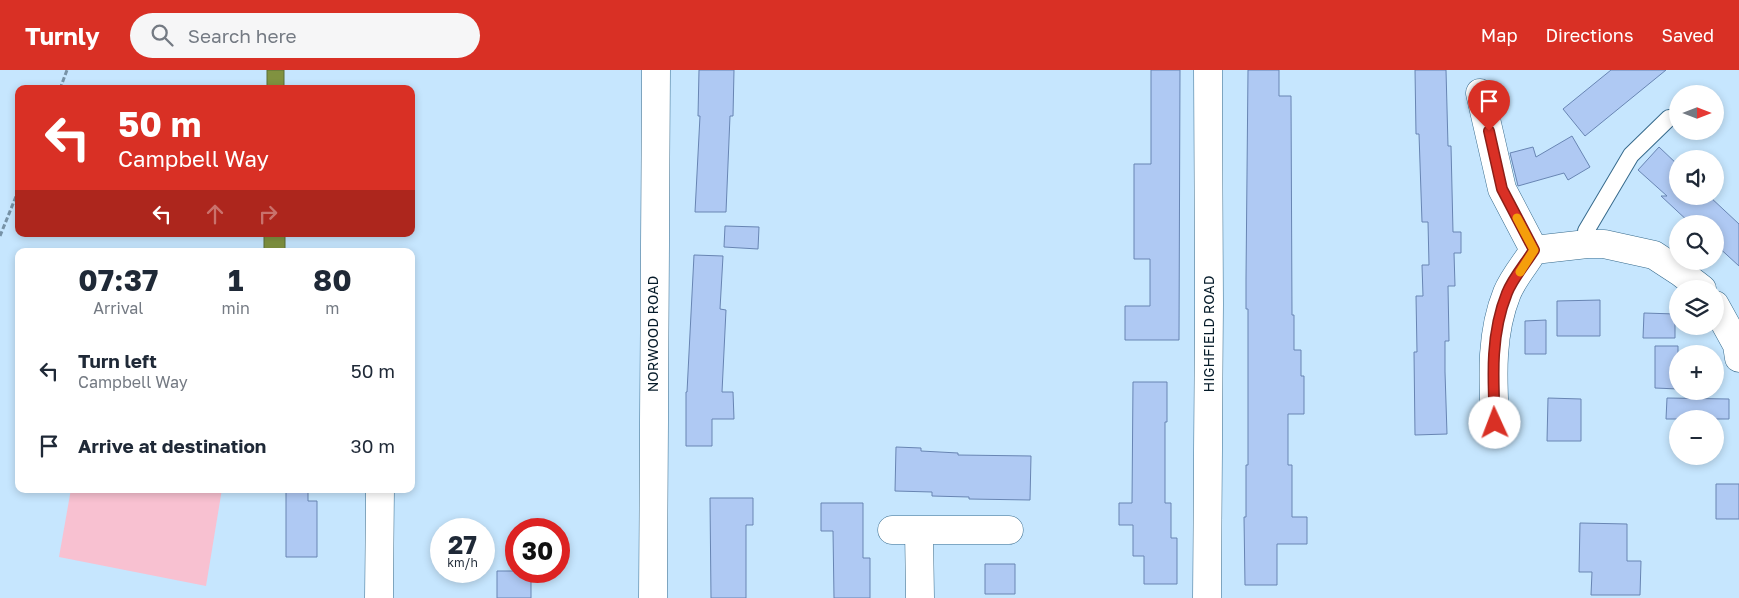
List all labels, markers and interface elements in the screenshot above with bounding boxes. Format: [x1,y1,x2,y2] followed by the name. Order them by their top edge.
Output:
[130,13,480,58] search box
[25,21,100,50] text: Turnly
[148,21,176,49] icon: search
[188,24,297,47] text: Search here
[1481,24,1517,46] text: Map
[1545,24,1633,46] text: Directions
[1661,24,1714,46] text: Saved
[1468,80,1510,131] pin
[1669,85,1724,140] north arrow
[1669,85,1724,465] map controls
[1475,87,1503,115] icon: arrive
[118,103,201,145] text: 50 m
[35,105,100,170] icon: left
[118,145,269,172] text: Campbell Way
[1669,150,1724,205] button: sound
[148,200,176,228] icon: left
[201,200,229,228] icon: ahead
[254,200,282,228] icon: right
[1669,215,1724,270] button: search
[78,262,158,298] text: 07:37
[228,262,243,298] text: 1
[313,262,352,298] text: 80
[644,276,661,392] street label: NORWOOD ROAD
[1200,276,1217,392] street label: HIGHFIELD ROAD
[1669,280,1724,335] button: layers
[93,298,143,318] text: Arrival
[222,298,250,318] text: min
[325,298,340,318] text: m
[1669,345,1724,400] button: +
[78,349,157,372] text: Turn left
[35,357,63,385] icon: left
[351,359,395,382] text: 50 m
[78,372,188,392] text: Campbell Way
[1468,396,1520,448] position arrow
[1669,410,1724,465] button: −
[35,432,63,460] icon: arrive
[78,434,266,457] text: Arrive at destination
[351,434,395,457] text: 30 m
[505,518,570,583] speed limit sign: 30
[448,529,477,560] text: 27
[447,555,478,570] text: km/h

